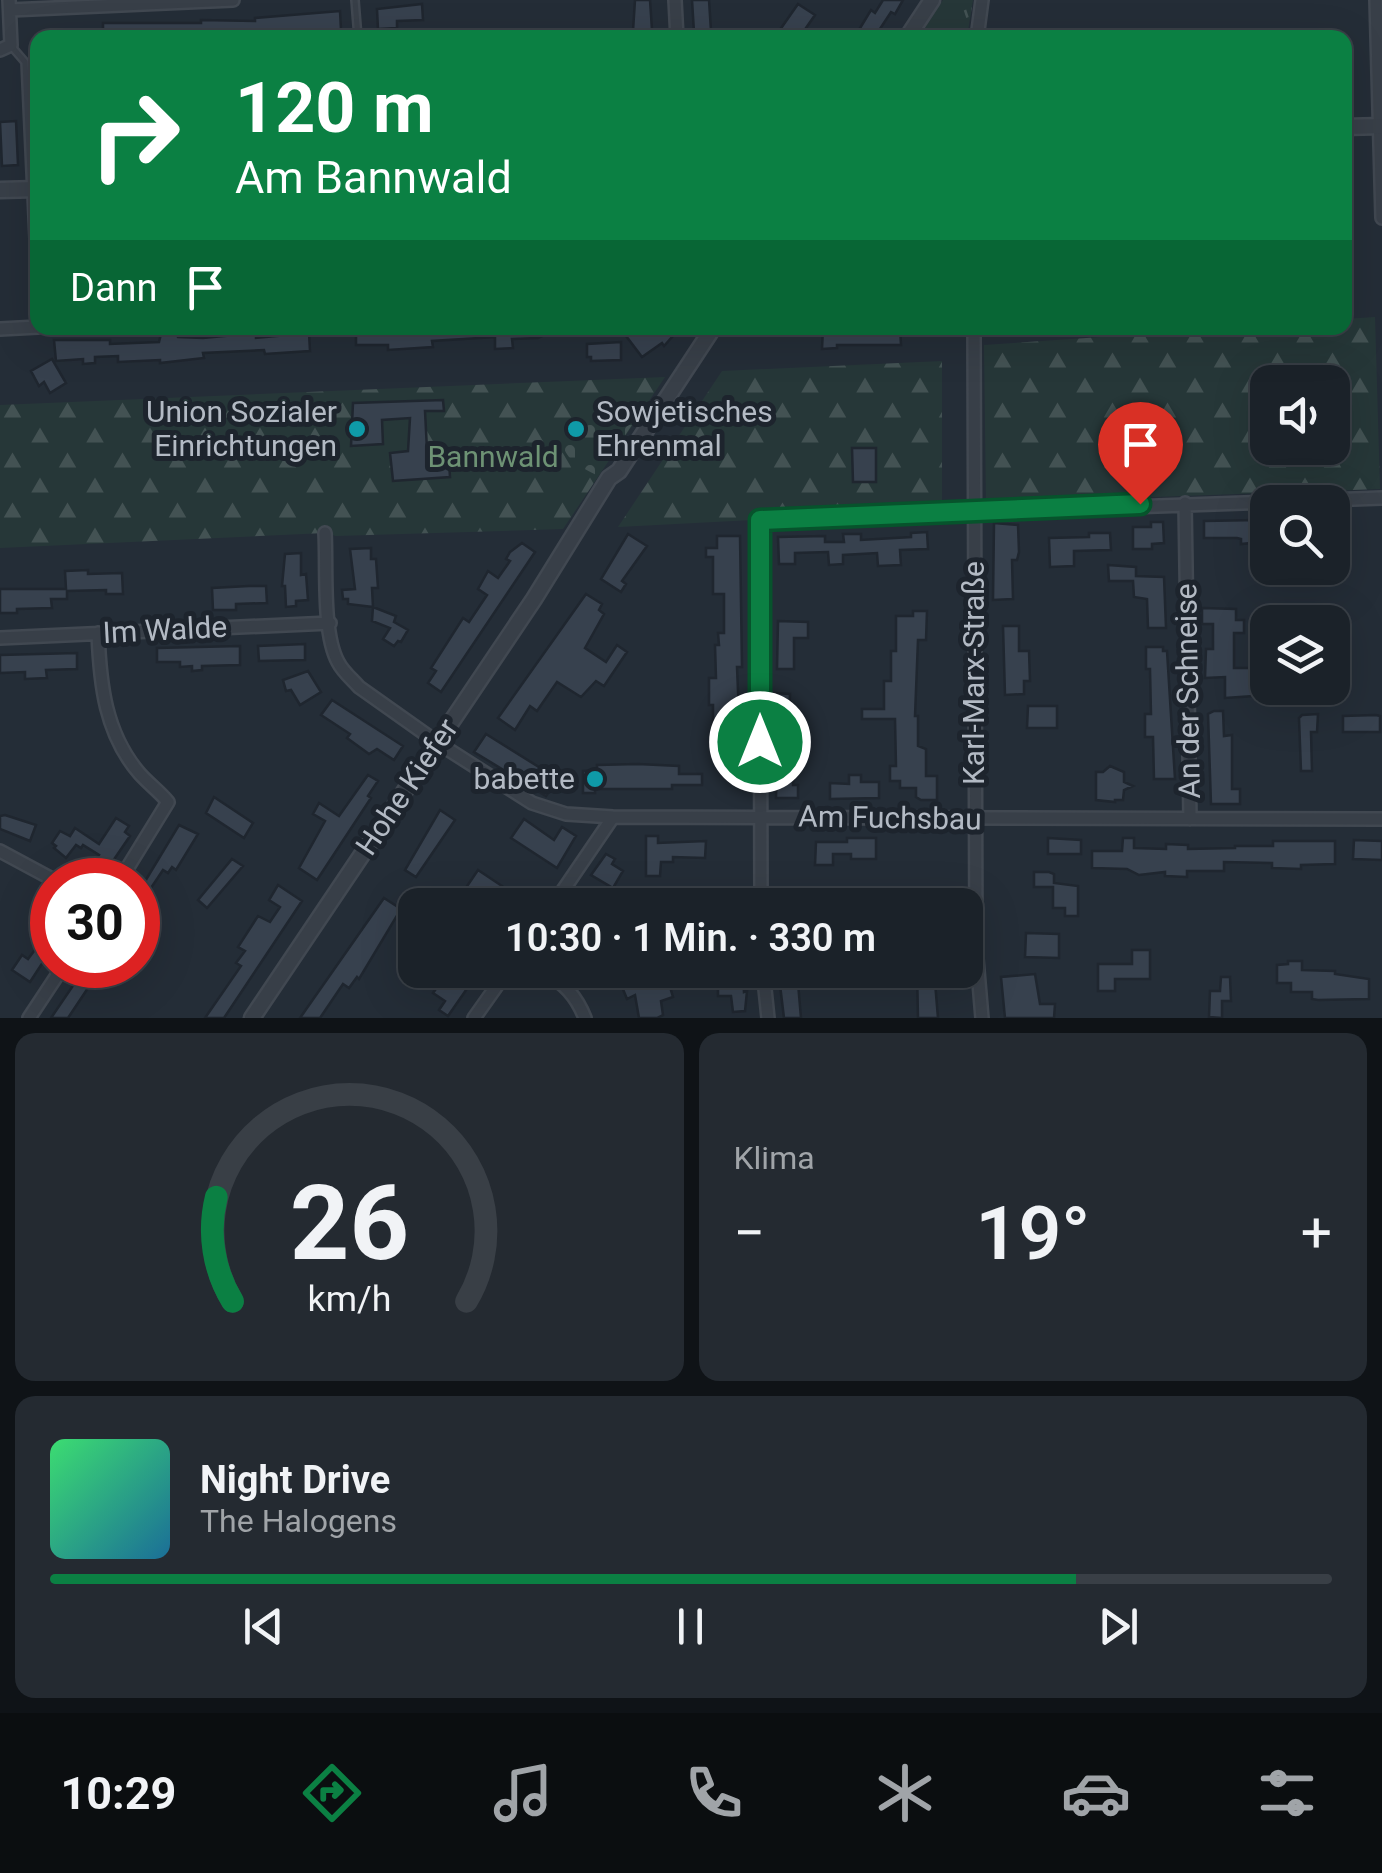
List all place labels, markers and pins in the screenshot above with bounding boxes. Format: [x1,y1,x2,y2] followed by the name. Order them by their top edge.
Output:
[146,394,337,463] place label: Union Sozialer Einrichtungen
[596,394,773,463] place label: Sowjetisches Ehrenmal
[1098,402,1183,505] pin
[346,418,368,440] marker: Union Sozialer Einrichtungen
[565,418,587,440] marker: Sowjetisches Ehrenmal
[474,761,575,796] place label: babette
[584,768,606,790] marker: babette

